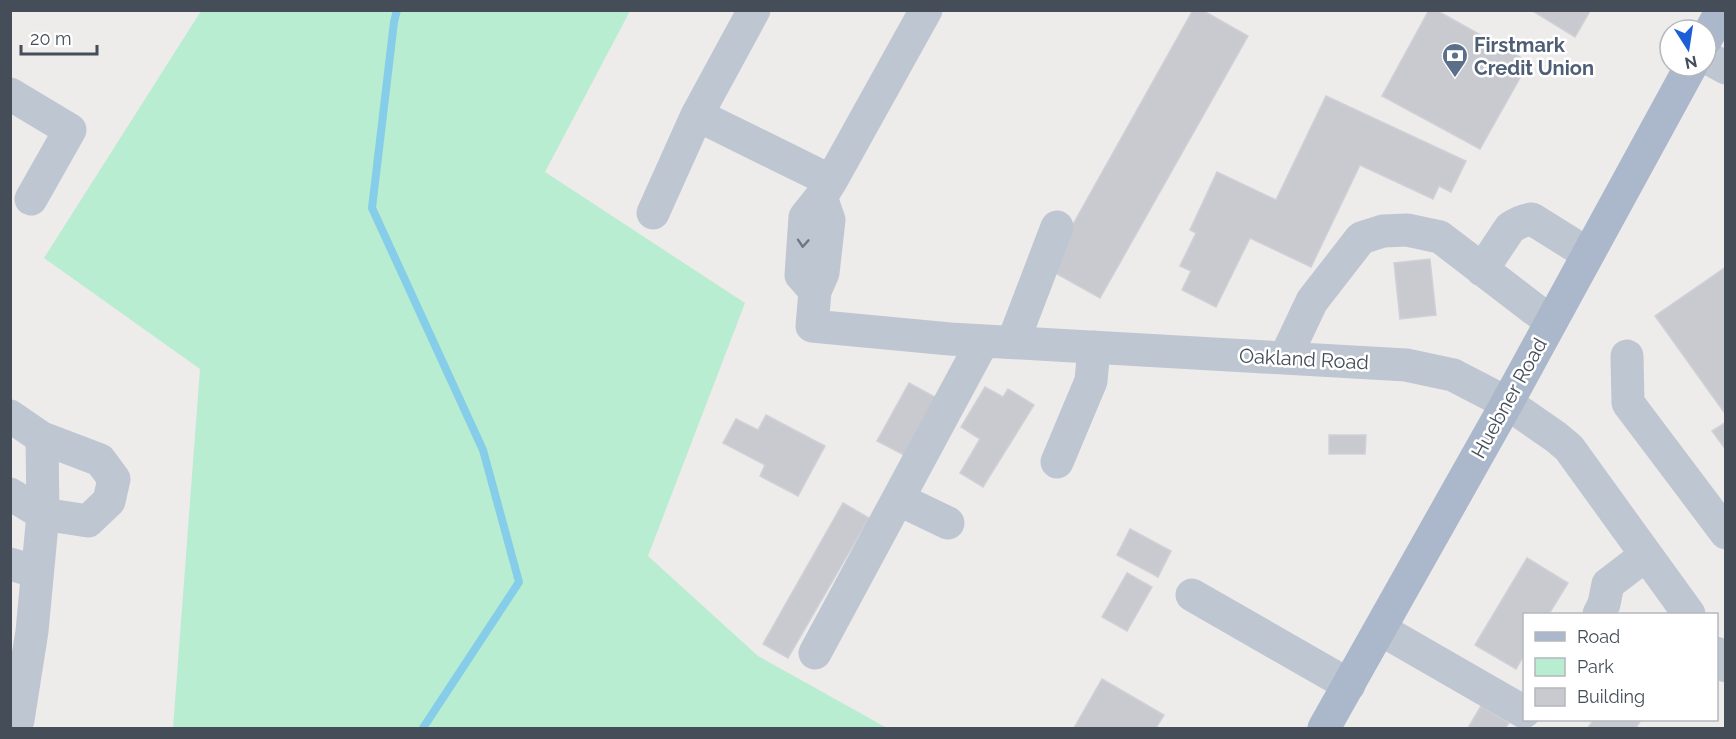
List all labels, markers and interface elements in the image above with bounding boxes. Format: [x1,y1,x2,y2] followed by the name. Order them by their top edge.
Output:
[21,18,98,56] scale bar
[1658,18,1718,78] north arrow
[30,28,72,49] text: 20 m
[1474,33,1594,80] place label: Firstmark Credit Union
[1440,41,1470,79] bank icon: Firstmark Credit Union
[1683,52,1699,73] text: N
[797,239,810,248] one-way arrow
[1466,334,1552,462] street label: Huebner Road
[1238,344,1370,374] street label: Oakland Road
[1523,613,1718,721] legend
[1577,626,1620,647] text: Road
[1577,656,1614,677] text: Park
[1577,686,1645,707] text: Building

